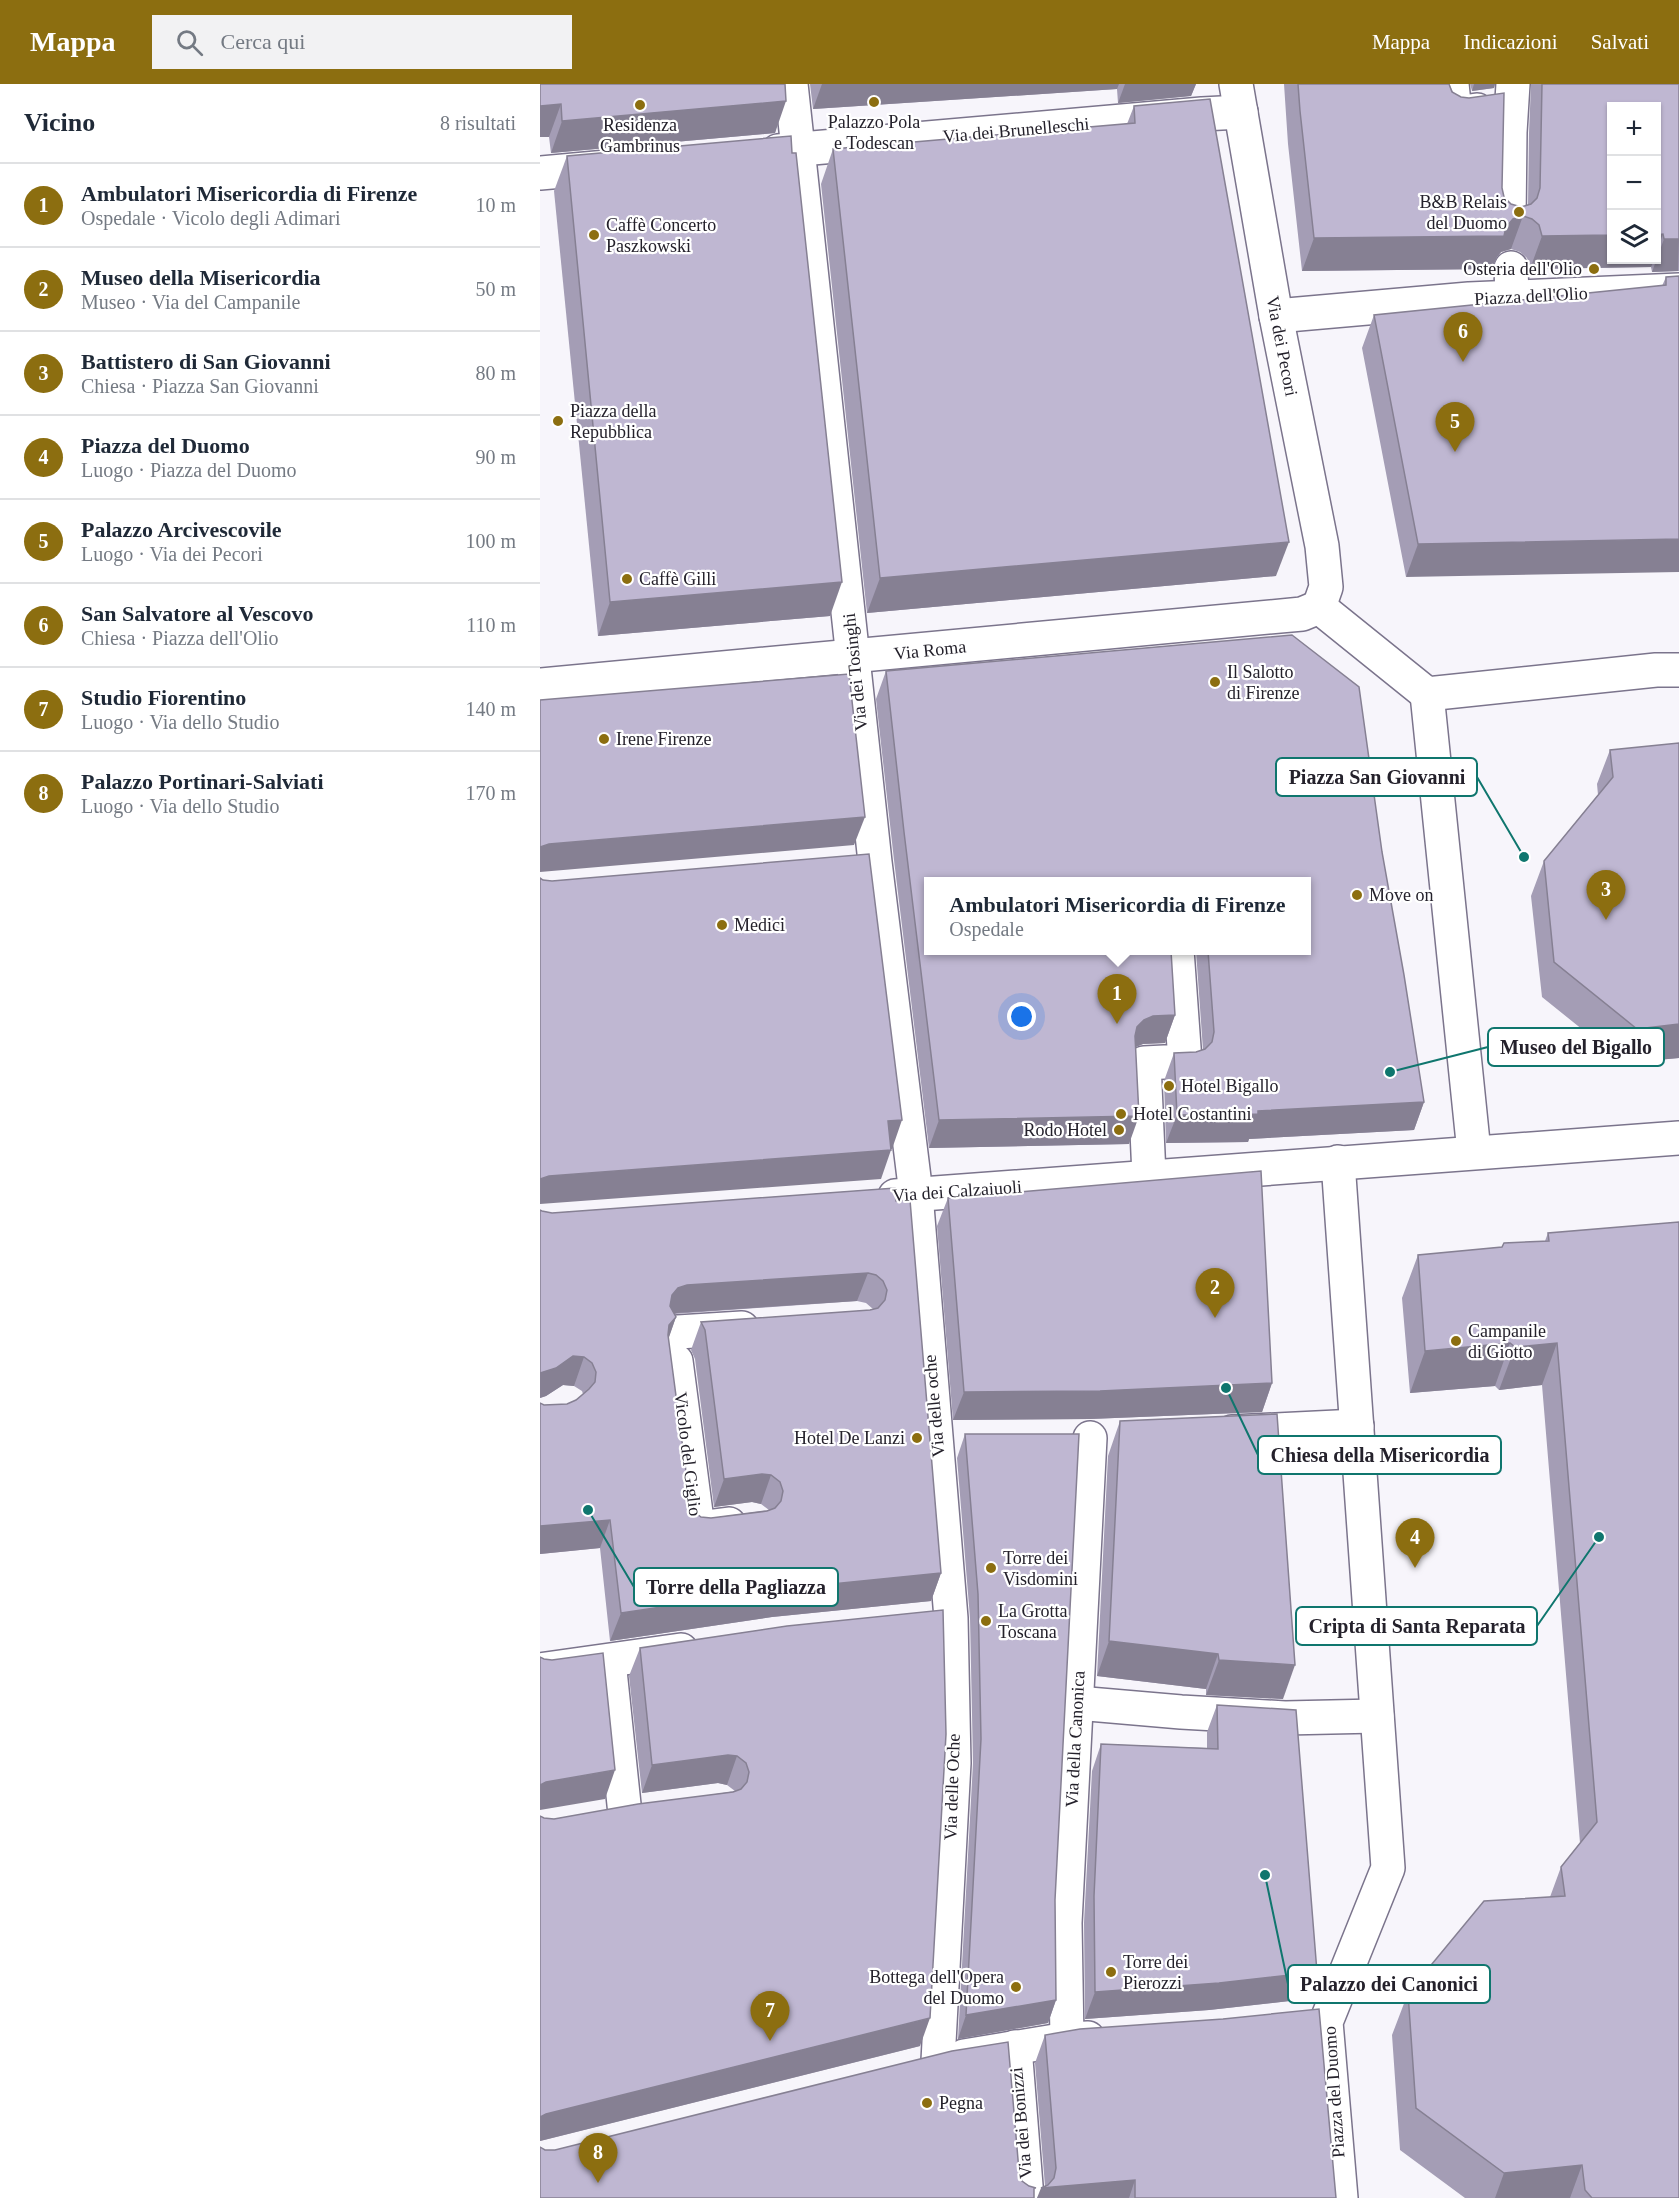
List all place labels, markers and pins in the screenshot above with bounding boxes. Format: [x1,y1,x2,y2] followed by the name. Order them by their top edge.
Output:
[867,95,881,109] marker: Palazzo Pola e Todescan
[633,98,647,112] marker: Residenza Gambrinus
[828,112,920,153] place label: Palazzo Pola e Todescan
[600,115,680,156] place label: Residenza Gambrinus
[1419,192,1507,233] place label: B&B Relais del Duomo
[1512,205,1526,219] marker: B&B Relais del Duomo
[606,215,716,256] place label: Caffè Concerto Paszkowski
[587,228,601,242] marker: Caffè Concerto Paszkowski
[1463,259,1582,279] place label: Osteria dell'Olio
[1587,262,1601,276] marker: Osteria dell'Olio
[1444,312,1482,362] pin: 6
[570,401,656,442] place label: Piazza della Repubblica
[1436,402,1474,452] pin: 5
[551,414,565,428] marker: Piazza della Repubblica
[639,569,716,589] place label: Caffè Gilli
[620,572,634,586] marker: Caffè Gilli
[1227,662,1299,703] place label: Il Salotto di Firenze
[1208,675,1222,689] marker: Il Salotto di Firenze
[616,729,711,749] place label: Irene Firenze
[597,732,611,746] marker: Irene Firenze
[1276,758,1477,796] callout: Piazza San Giovanni
[1586,870,1626,920] pin: 3
[1369,885,1434,905] place label: Move on
[1350,888,1364,902] marker: Move on
[734,915,785,935] place label: Medici
[715,918,729,932] marker: Medici
[1098,974,1136,1024] pin: 1
[1488,1028,1664,1066] callout: Museo del Bigallo
[1181,1076,1279,1096] place label: Hotel Bigallo
[1162,1079,1176,1093] marker: Hotel Bigallo
[1133,1104,1252,1124] place label: Hotel Costantini
[1114,1107,1128,1121] marker: Hotel Costantini
[1024,1120,1107,1140] place label: Rodo Hotel
[1112,1123,1126,1137] marker: Rodo Hotel
[1196,1268,1234,1318] pin: 2
[1468,1321,1546,1362] place label: Campanile di Giotto
[1449,1334,1463,1348] marker: Campanile di Giotto
[794,1428,905,1448] place label: Hotel De Lanzi
[910,1431,924,1445] marker: Hotel De Lanzi
[1258,1436,1501,1474] callout: Chiesa della Misericordia
[1396,1518,1434,1568] pin: 4
[1003,1548,1078,1589] place label: Torre dei Visdomini
[984,1561,998,1575] marker: Torre dei Visdomini
[634,1568,838,1606] callout: Torre della Pagliazza
[998,1601,1067,1642] place label: La Grotta Toscana
[1296,1607,1537,1645] callout: Cripta di Santa Reparata
[979,1614,993,1628] marker: La Grotta Toscana
[1123,1952,1188,1993] place label: Torre dei Pierozzi
[1104,1965,1118,1979] marker: Torre dei Pierozzi
[1288,1965,1490,2003] callout: Palazzo dei Canonici
[869,1967,1004,2008] place label: Bottega dell'Opera del Duomo
[1009,1980,1023,1994] marker: Bottega dell'Opera del Duomo
[750,1992,790,2041] pin: 7
[939,2093,983,2113] place label: Pegna
[920,2096,934,2110] marker: Pegna
[578,2134,618,2183] pin: 8

